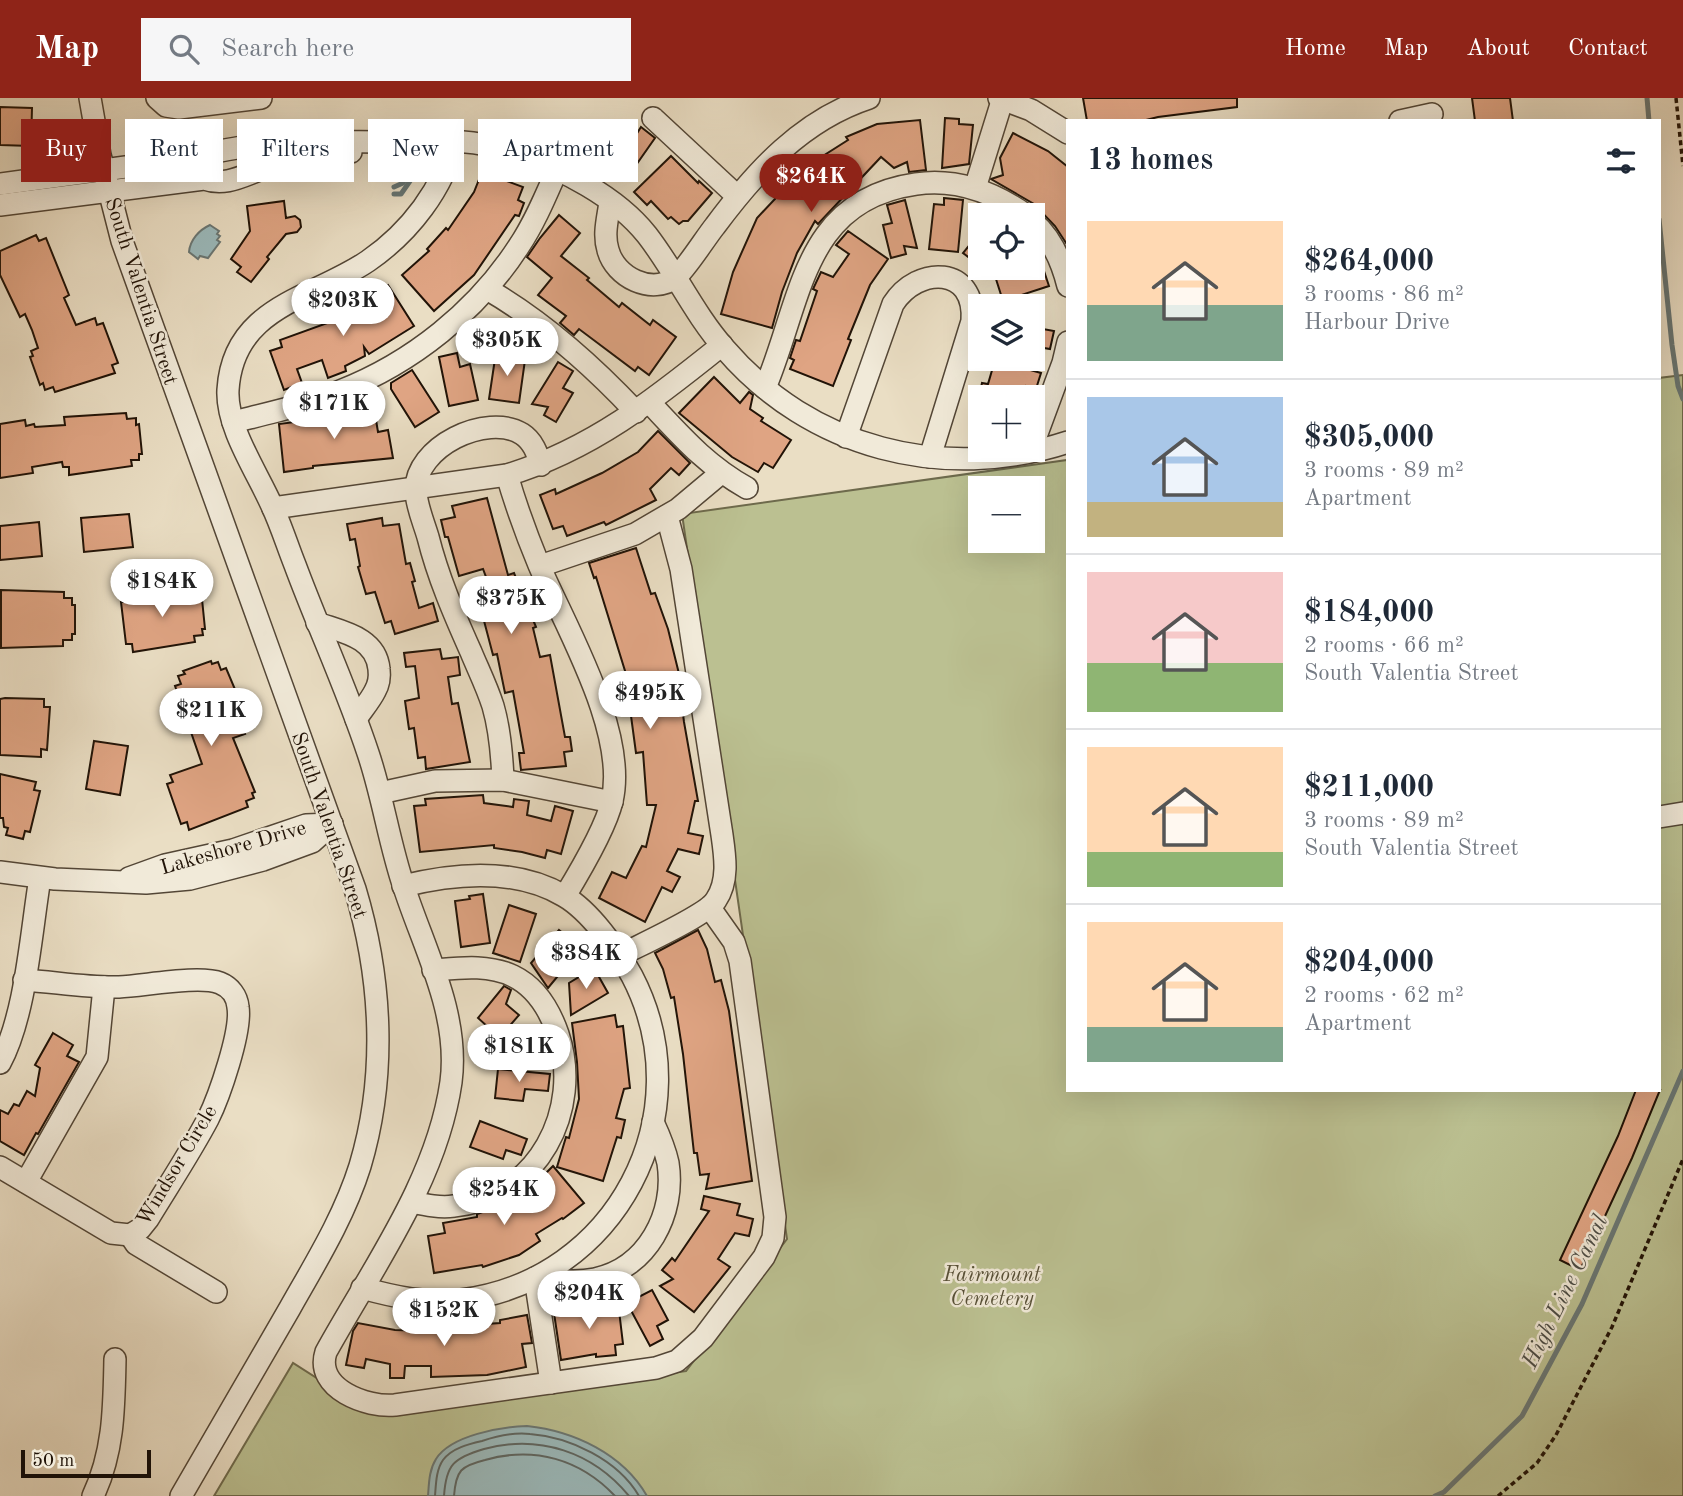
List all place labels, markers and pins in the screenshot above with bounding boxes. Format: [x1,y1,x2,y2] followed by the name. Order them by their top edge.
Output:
[762,155,860,214] pin: $264K
[294,278,392,338] pin: $203K
[458,318,556,378] pin: $305K
[285,382,383,441] pin: $171K
[113,560,211,619] pin: $184K
[462,576,560,636] pin: $375K
[601,672,699,731] pin: $495K
[162,688,260,748] pin: $211K
[537,932,635,991] pin: $384K
[470,1024,568,1084] pin: $181K
[455,1168,553,1227] pin: $254K
[540,1272,638,1331] pin: $204K
[395,1288,493,1348] pin: $152K

